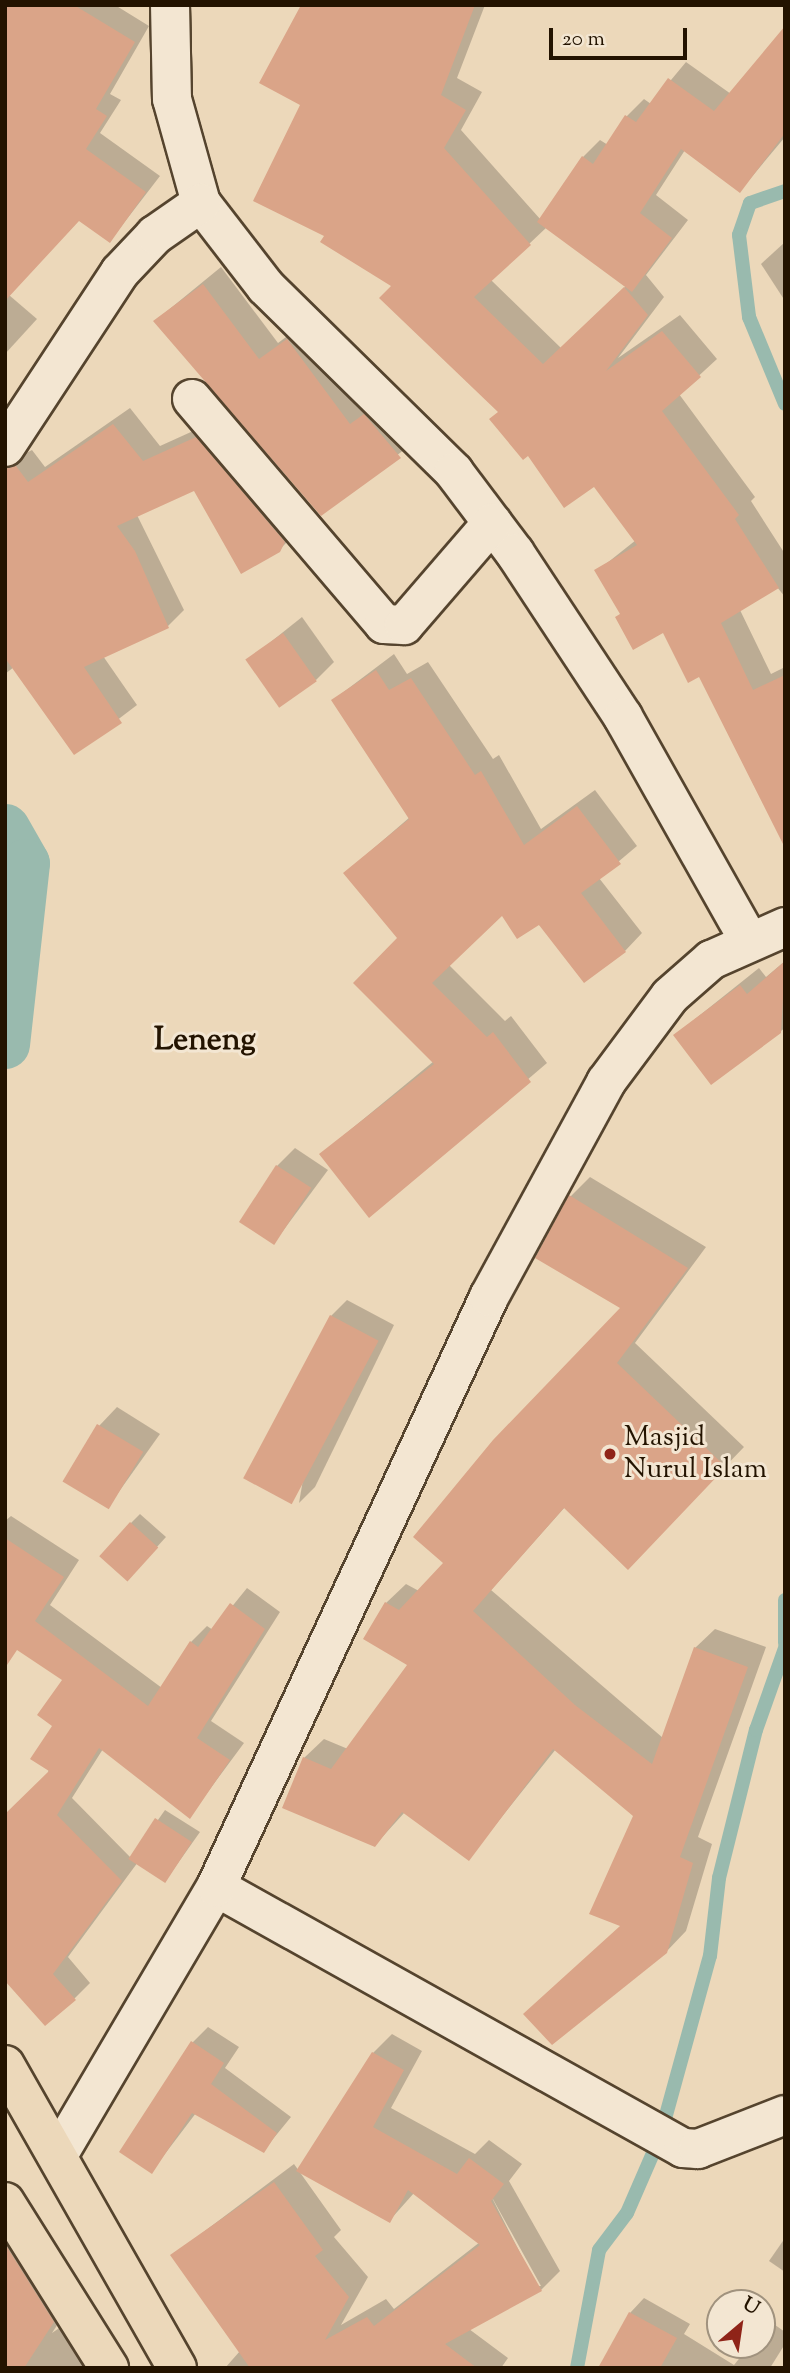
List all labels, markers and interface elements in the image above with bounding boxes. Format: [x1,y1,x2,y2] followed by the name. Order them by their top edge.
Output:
[552,14,690,58] scale bar
[562,25,605,55] text: 20 m
[154,1022,256,1060] district label: Leneng
[624,1421,767,1487] place label: Masjid Nurul Islam
[602,1446,618,1462] marker: Masjid Nurul Islam
[706,2289,776,2359] north arrow
[737,2291,764,2323] text: U

